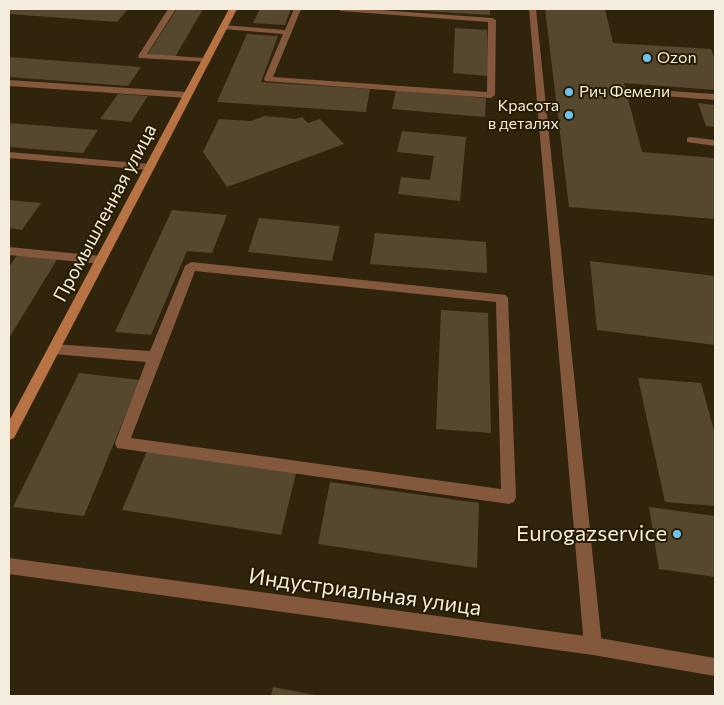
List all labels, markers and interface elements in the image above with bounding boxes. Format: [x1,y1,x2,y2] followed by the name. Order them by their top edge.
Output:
[657,48,697,68] place label: Ozon
[641,52,653,64] marker: Ozon
[579,82,670,102] place label: Рич Фемели
[563,86,575,98] marker: Рич Фемели
[488,96,559,134] place label: Красота в деталях
[563,109,575,121] marker: Красота в деталях
[49,120,161,306] street label: Промышленная улица
[516,521,667,547] place label: Eurogazservice
[671,528,683,540] marker: Eurogazservice
[247,563,483,621] street label: Индустриальная улица

